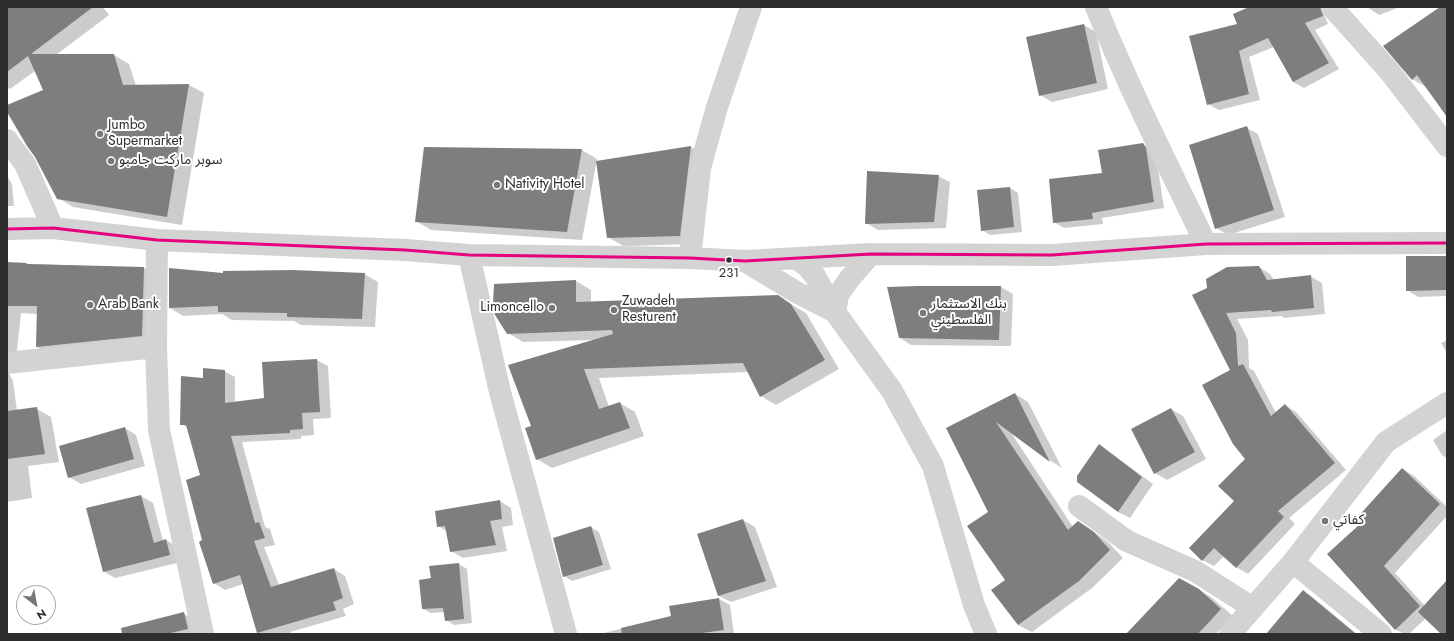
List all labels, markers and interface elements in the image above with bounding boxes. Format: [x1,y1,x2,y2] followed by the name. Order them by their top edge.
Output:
[108,118,182,150] place label: Jumbo Supermarket
[95,129,105,139] marker: Jumbo Supermarket
[119,153,222,169] place label: سوبر ماركت جامبو
[106,156,116,166] marker: سوبر ماركت جامبو
[505,177,585,193] place label: Nativity Hotel
[492,180,502,190] marker: Nativity Hotel
[724,255,734,265] marker: 231
[719,266,739,282] place label: 231
[622,294,676,326] place label: Zuwadeh Resturent
[98,297,159,313] place label: Arab Bank
[931,297,1007,330] place label: بنك الاستثمار الفلسطيني
[85,300,95,310] marker: Arab Bank
[480,300,544,316] place label: Limoncello
[547,303,557,313] marker: Limoncello
[609,305,619,315] marker: Zuwadeh Resturent
[918,308,928,318] marker: بنك الاستثمار الفلسطيني
[1333,513,1364,529] place label: كفاتي
[1320,516,1330,526] marker: كفاتي
[16,585,56,625] north arrow
[34,605,50,624] text: N

